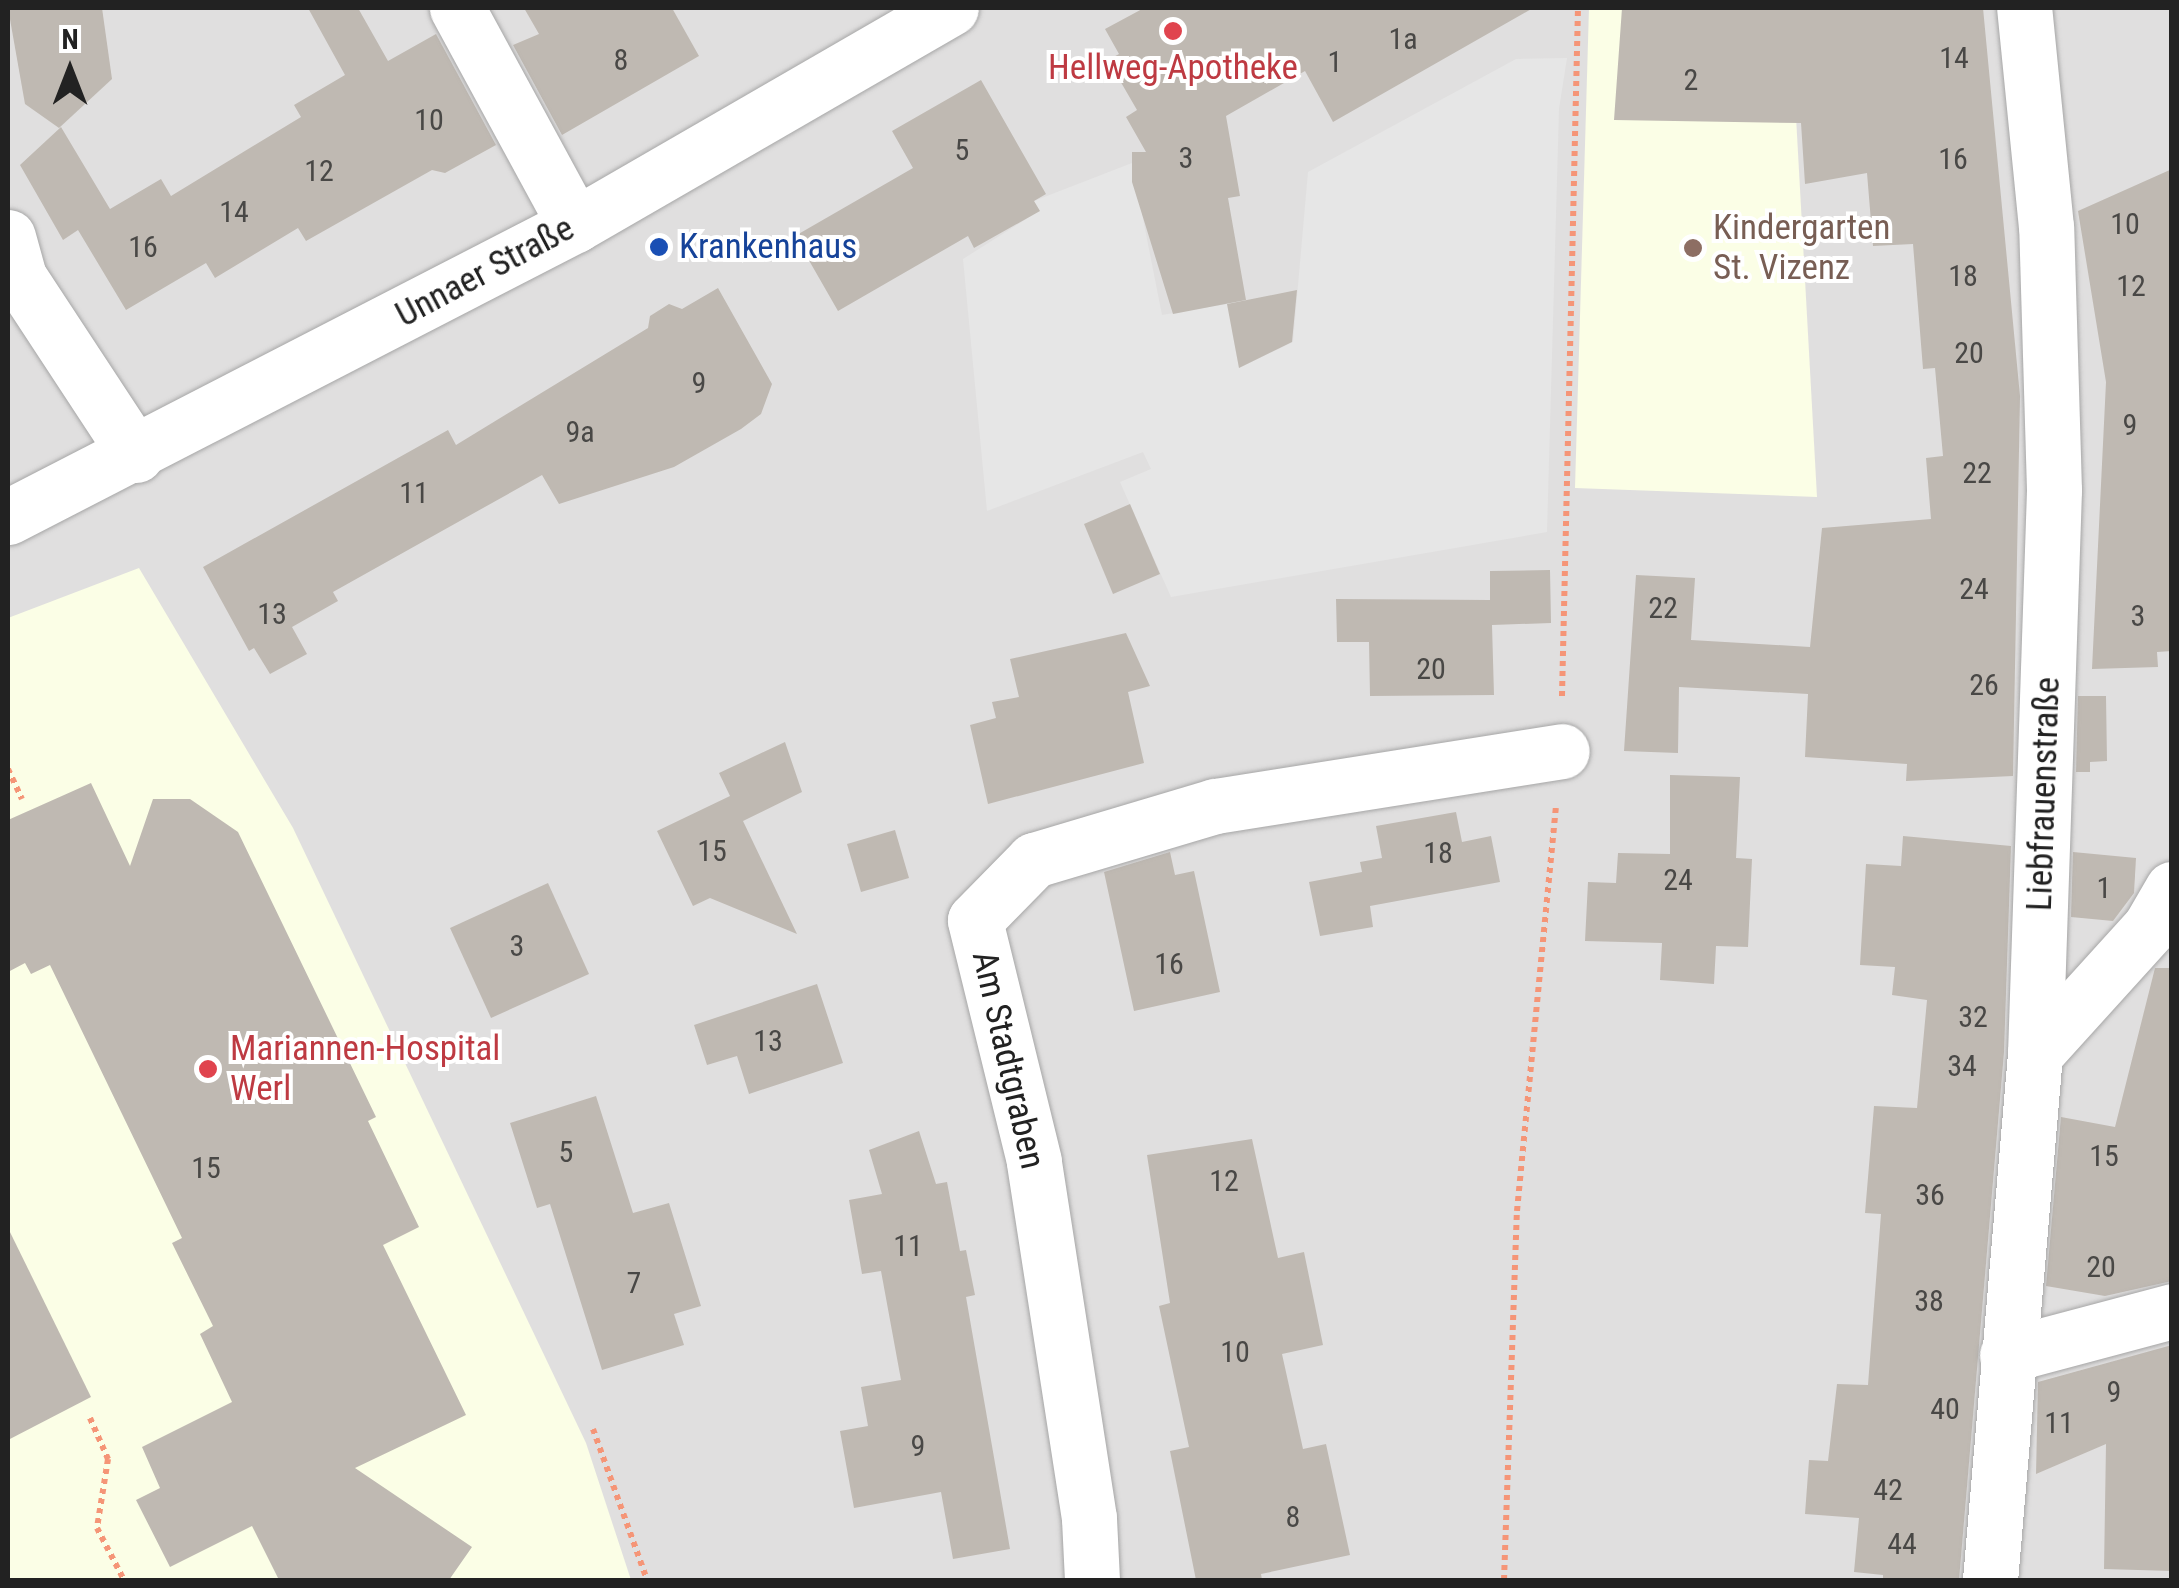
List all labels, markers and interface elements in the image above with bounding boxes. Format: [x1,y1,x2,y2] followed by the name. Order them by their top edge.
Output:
[20,20,120,120] north arrow
[1162,20,1184,42] marker: Hellweg-Apotheke
[1388,21,1418,57] house number: 1a
[61,23,79,56] text: N
[1939,40,1969,76] house number: 14
[614,42,628,78] house number: 8
[1328,44,1342,80] house number: 1
[1048,47,1298,89] place label: Hellweg-Apotheke
[1684,62,1698,98] house number: 2
[414,102,444,138] house number: 10
[955,132,969,168] house number: 5
[1179,140,1193,176] house number: 3
[1938,141,1968,177] house number: 16
[304,153,334,189] house number: 12
[219,194,249,230] house number: 14
[2110,206,2140,242] house number: 10
[1713,207,1890,289] place label: Kindergarten St. Vizenz
[389,208,581,336] street label: Unnaer Straße
[679,226,857,268] place label: Krankenhaus
[128,229,158,265] house number: 16
[648,236,670,258] marker: Krankenhaus
[1682,237,1704,259] marker: Kindergarten St. Vizenz
[1948,258,1978,294] house number: 18
[2116,268,2146,304] house number: 12
[1954,335,1984,371] house number: 20
[692,365,706,401] house number: 9
[2123,407,2137,443] house number: 9
[565,414,595,450] house number: 9a
[1962,455,1992,491] house number: 22
[399,475,429,511] house number: 11
[1959,571,1989,607] house number: 24
[1648,590,1678,626] house number: 22
[257,596,287,632] house number: 13
[2131,598,2145,634] house number: 3
[1416,651,1446,687] house number: 20
[1969,667,1999,703] house number: 26
[2019,676,2069,912] street label: Liebfrauenstraße
[697,833,727,869] house number: 15
[1423,835,1453,871] house number: 18
[1663,862,1693,898] house number: 24
[2097,870,2111,906] house number: 1
[510,928,524,964] house number: 3
[1154,946,1184,982] house number: 16
[963,947,1053,1173] street label: Am Stadtgraben
[1958,999,1988,1035] house number: 32
[753,1023,783,1059] house number: 13
[230,1028,500,1110] place label: Mariannen-Hospital Werl
[1947,1048,1977,1084] house number: 34
[195,1056,221,1082] marker: Mariannen-Hospital Werl
[559,1134,573,1170] house number: 5
[2089,1138,2119,1174] house number: 15
[191,1150,221,1186] house number: 15
[1209,1163,1239,1199] house number: 12
[1915,1177,1945,1213] house number: 36
[893,1228,923,1264] house number: 11
[2086,1249,2116,1285] house number: 20
[627,1265,641,1301] house number: 7
[1914,1283,1944,1319] house number: 38
[1220,1334,1250,1370] house number: 10
[2107,1374,2121,1410] house number: 9
[1930,1391,1960,1427] house number: 40
[2044,1405,2074,1441] house number: 11
[911,1428,925,1464] house number: 9
[1873,1472,1903,1508] house number: 42
[1286,1499,1300,1535] house number: 8
[1887,1526,1917,1562] house number: 44

